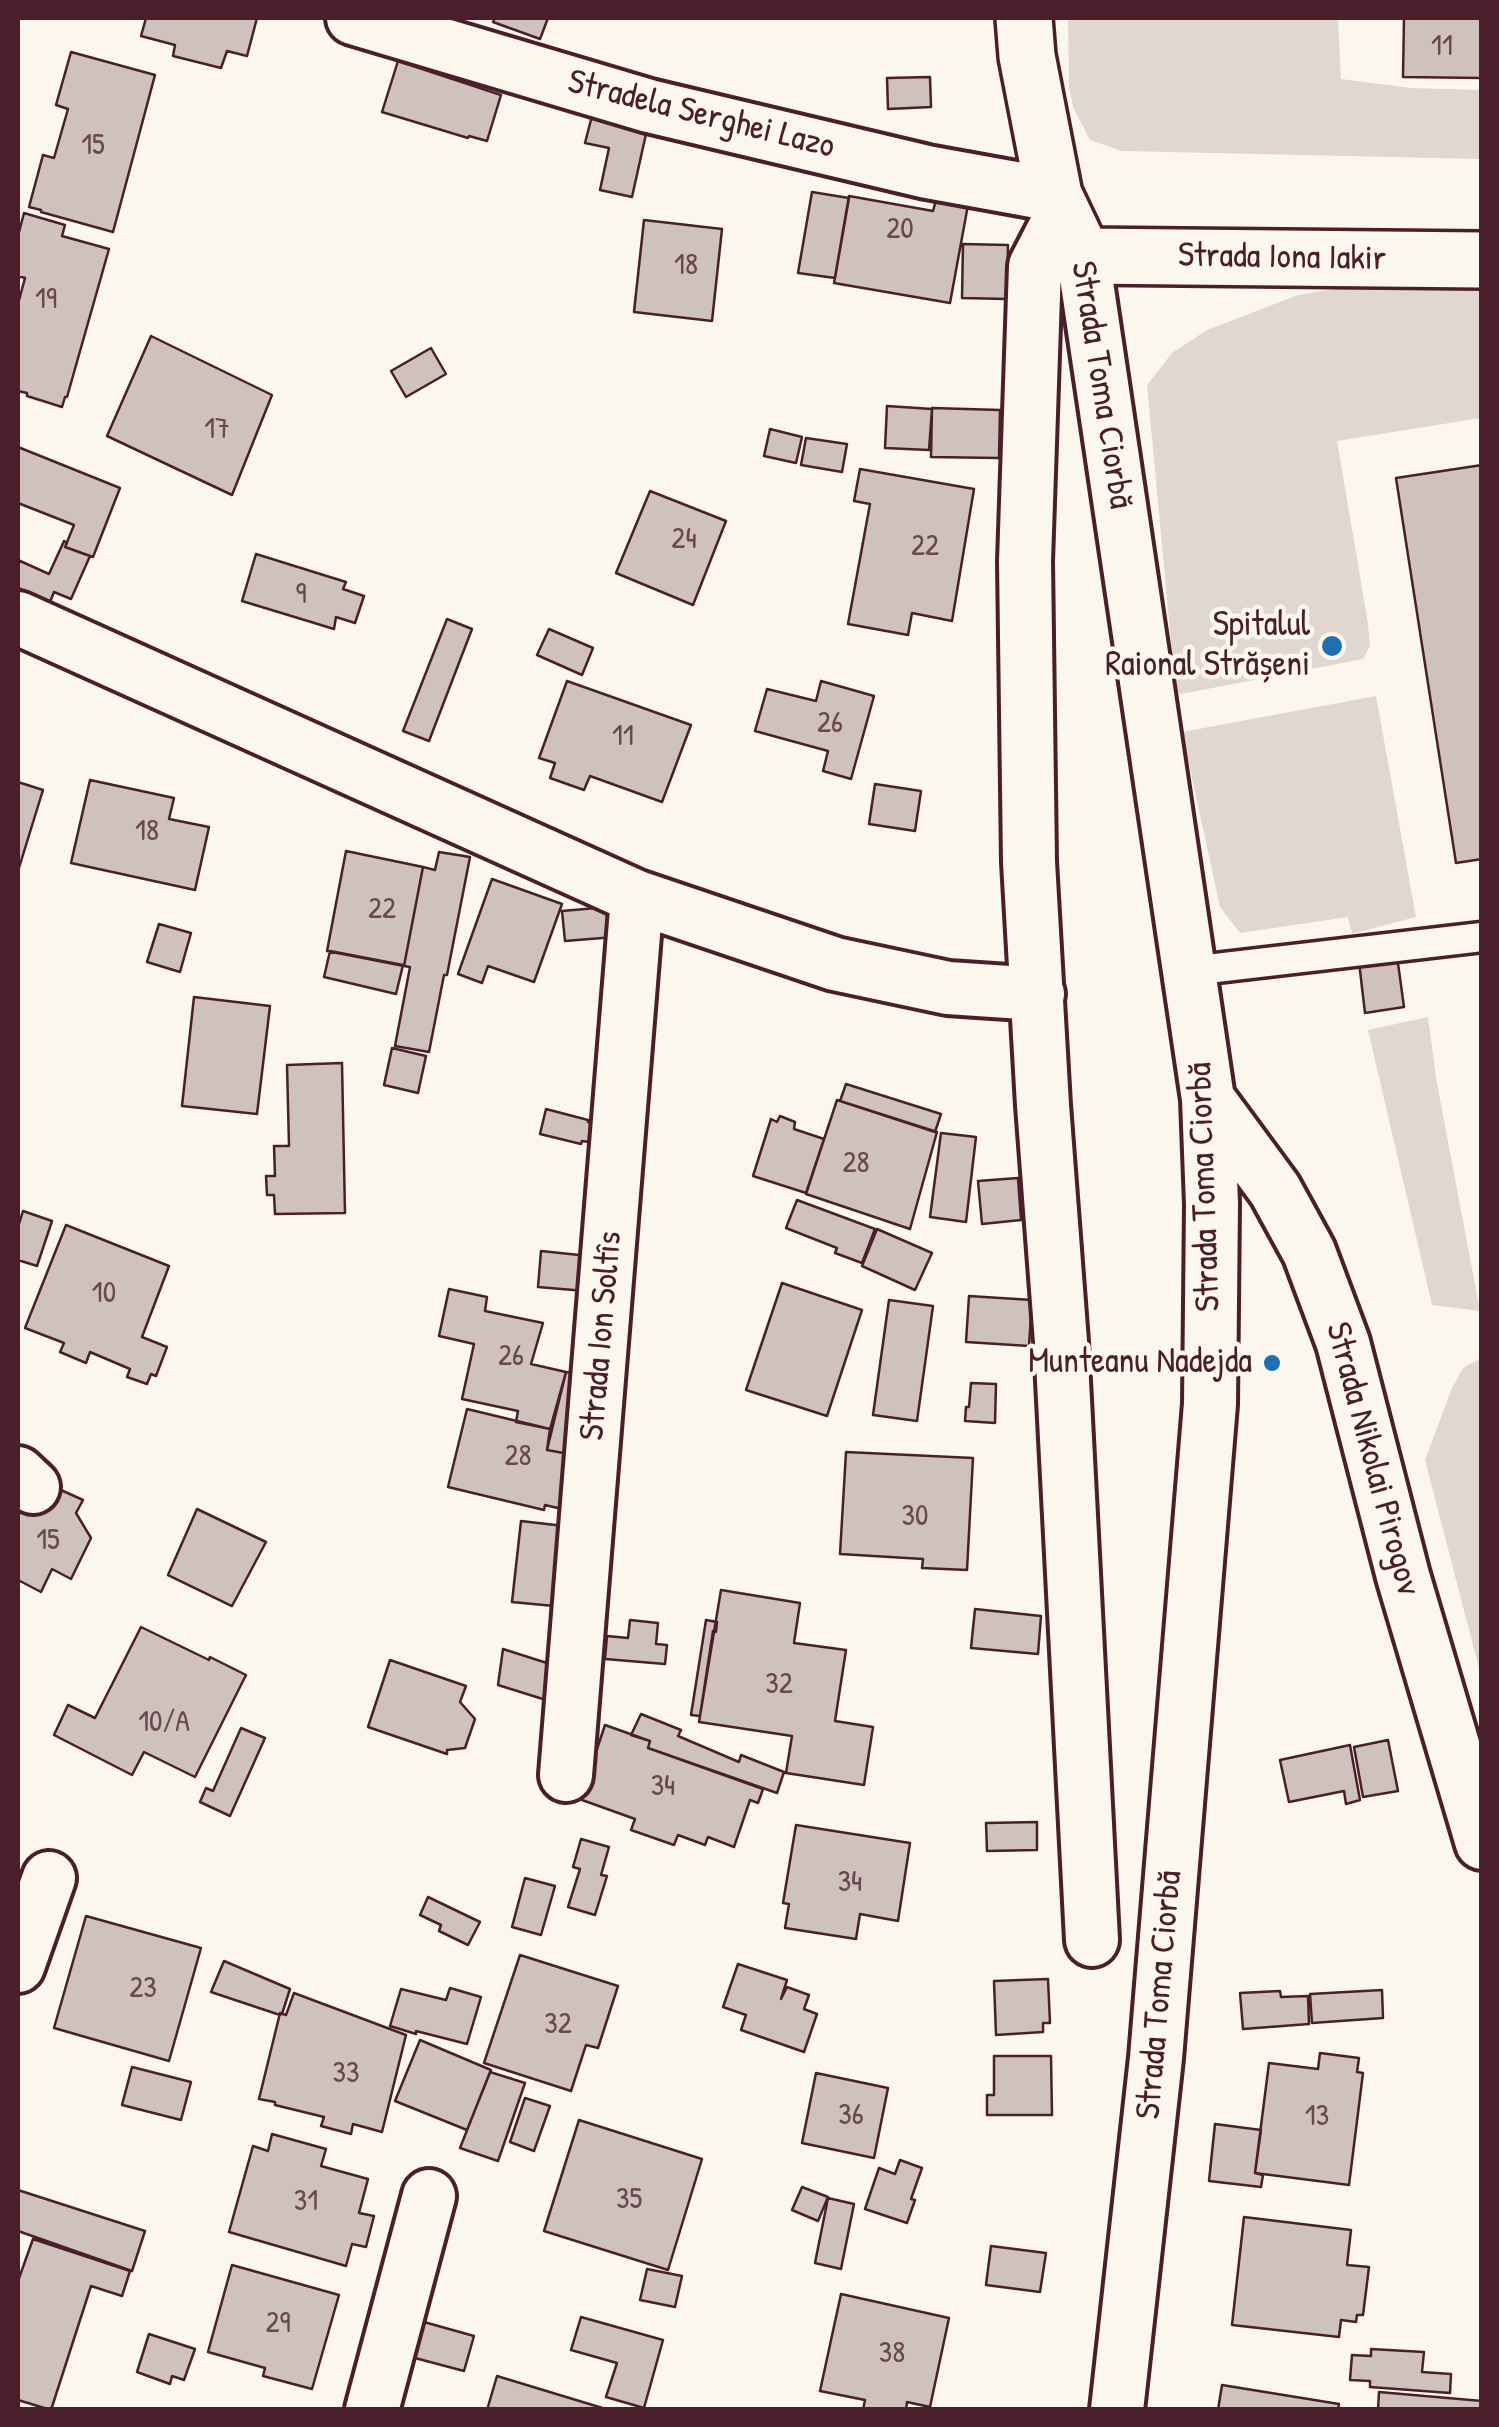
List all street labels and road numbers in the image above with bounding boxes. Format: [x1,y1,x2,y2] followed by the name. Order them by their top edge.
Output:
[563,62,839,168] street label: Stradela Serghei Lazo
[1177,235,1387,281] street label: Strada Iona Iakir
[1061,258,1141,512] street label: Strada Toma Ciorbă
[1180,1062,1230,1312] street label: Strada Toma Ciorbă
[572,1230,632,1442] street label: Strada Ion Soltîs
[1315,1318,1429,1600] street label: Strada Nikolai Pirogov
[1128,1869,1192,2121] street label: Strada Toma Ciorbă

